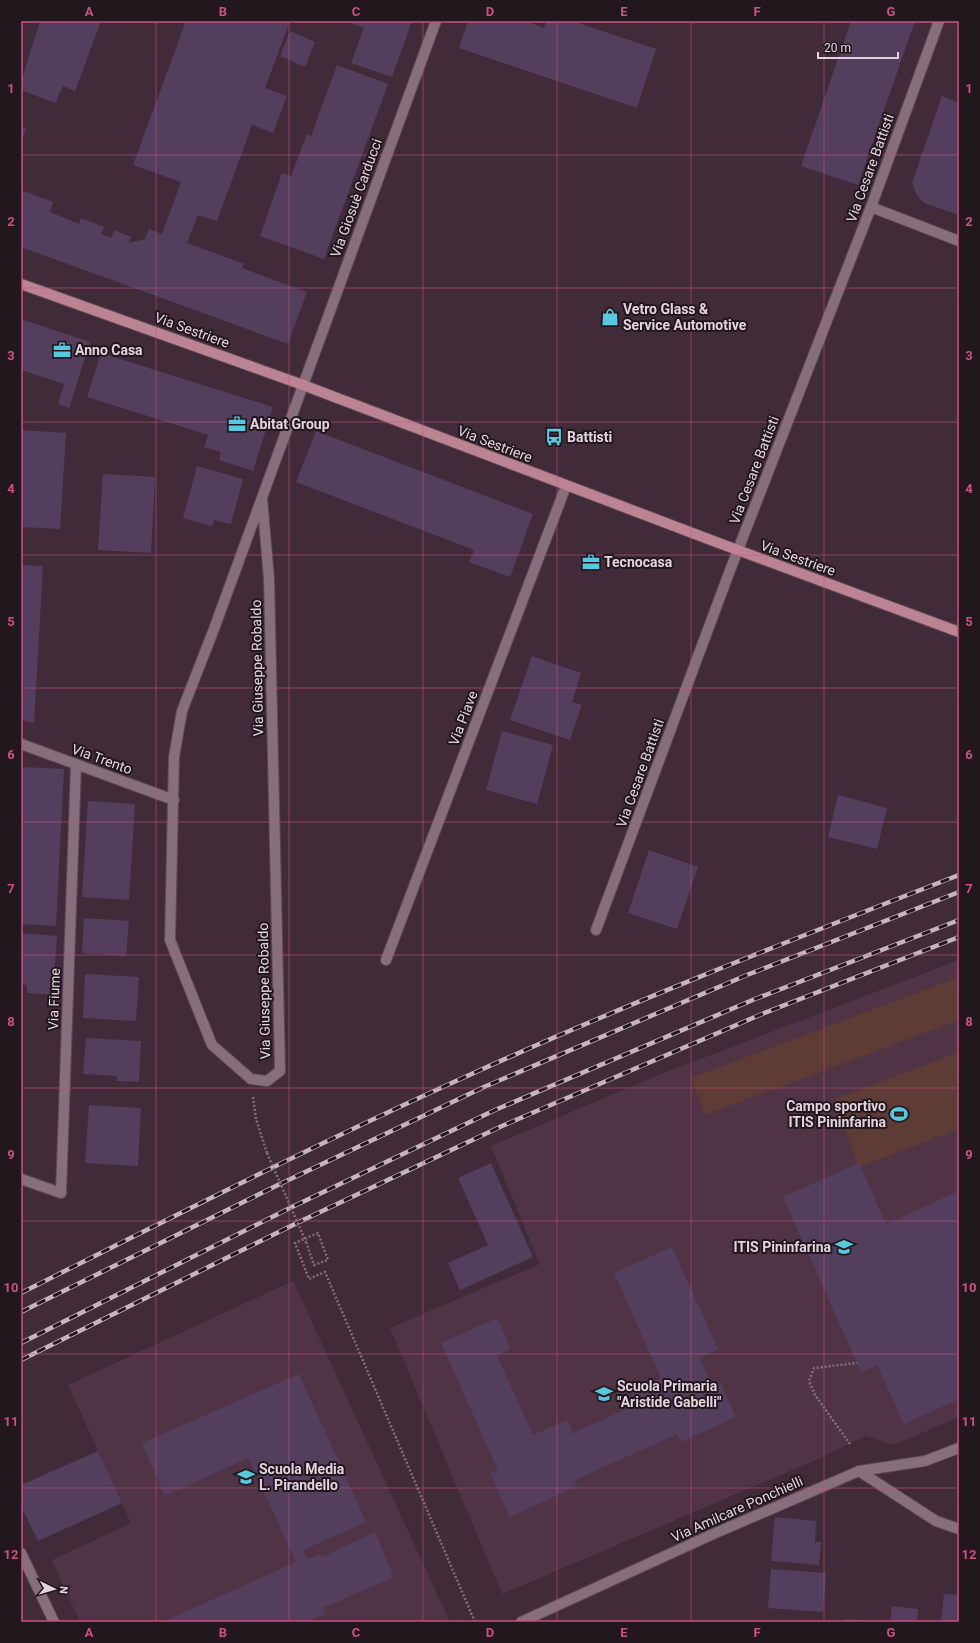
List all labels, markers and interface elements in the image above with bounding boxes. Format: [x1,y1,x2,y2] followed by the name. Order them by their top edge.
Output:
[85,4,94,19] text: A
[219,4,227,19] text: B
[352,4,361,19] text: C
[486,4,494,19] text: D
[620,4,628,19] text: E
[753,4,761,19] text: F
[887,4,896,19] text: G
[818,34,898,60] scale bar
[824,41,851,55] text: 20 m
[7,81,15,96] text: 1
[965,81,973,96] text: 1
[843,112,897,224] street label: Via Cesare Battisti
[327,136,385,260] street label: Via Giosuè Carducci
[7,214,15,229] text: 2
[965,214,973,229] text: 2
[623,301,747,333] place label: Vetro Glass & Service Automotive
[600,307,620,327] shop icon: Vetro Glass & Service Automotive
[152,309,232,351] street label: Via Sestriere
[52,340,72,360] office icon: Anno Casa
[75,342,143,358] place label: Anno Casa
[7,348,15,363] text: 3
[965,348,973,363] text: 3
[227,414,247,434] office icon: Abitat Group
[726,414,782,526] street label: Via Cesare Battisti
[250,416,330,432] place label: Abitat Group
[455,422,535,466] street label: Via Sestriere
[544,427,564,447] bus stop icon: Battisti
[567,429,612,445] place label: Battisti
[7,481,15,496] text: 4
[965,481,973,496] text: 4
[758,537,838,579] street label: Via Sestriere
[581,552,601,572] office icon: Tecnocasa
[604,554,673,570] place label: Tecnocasa
[248,600,266,736] street label: Via Giuseppe Robaldo
[7,614,15,629] text: 5
[965,614,973,629] text: 5
[445,688,481,748] street label: Via Piave
[613,717,667,829] street label: Via Cesare Battisti
[70,741,134,777] street label: Via Trento
[7,747,15,762] text: 6
[965,747,973,762] text: 6
[7,881,15,896] text: 7
[965,881,973,896] text: 7
[255,923,273,1059] street label: Via Giuseppe Robaldo
[45,968,63,1030] street label: Via Fiume
[7,1014,15,1029] text: 8
[965,1014,973,1029] text: 8
[786,1098,886,1130] place label: Campo sportivo ITIS Pininfarina
[889,1104,909,1124] sports icon: Campo sportivo ITIS Pininfarina
[7,1147,15,1162] text: 9
[965,1147,973,1162] text: 9
[834,1237,854,1257] school or university icon: ITIS Pininfarina
[733,1239,831,1255] place label: ITIS Pininfarina
[4,1280,18,1295] text: 10
[962,1280,976,1295] text: 10
[617,1378,722,1410] place label: Scuola Primaria "Aristide Gabelli"
[594,1384,614,1404] school or university icon: Scuola Primaria "Aristide Gabelli"
[4,1414,18,1429] text: 11
[962,1414,976,1429] text: 11
[259,1461,345,1493] place label: Scuola Media L. Pirandello
[236,1467,256,1487] school or university icon: Scuola Media L. Pirandello
[669,1473,805,1545] street label: Via Amilcare Ponchielli
[4,1547,18,1562] text: 12
[962,1547,976,1562] text: 12
[34,1569,74,1609] north arrow
[57,1585,70,1594] text: N
[85,1625,94,1640] text: A
[219,1625,227,1640] text: B
[352,1625,361,1640] text: C
[486,1625,494,1640] text: D
[620,1625,628,1640] text: E
[753,1625,761,1640] text: F
[887,1625,896,1640] text: G

